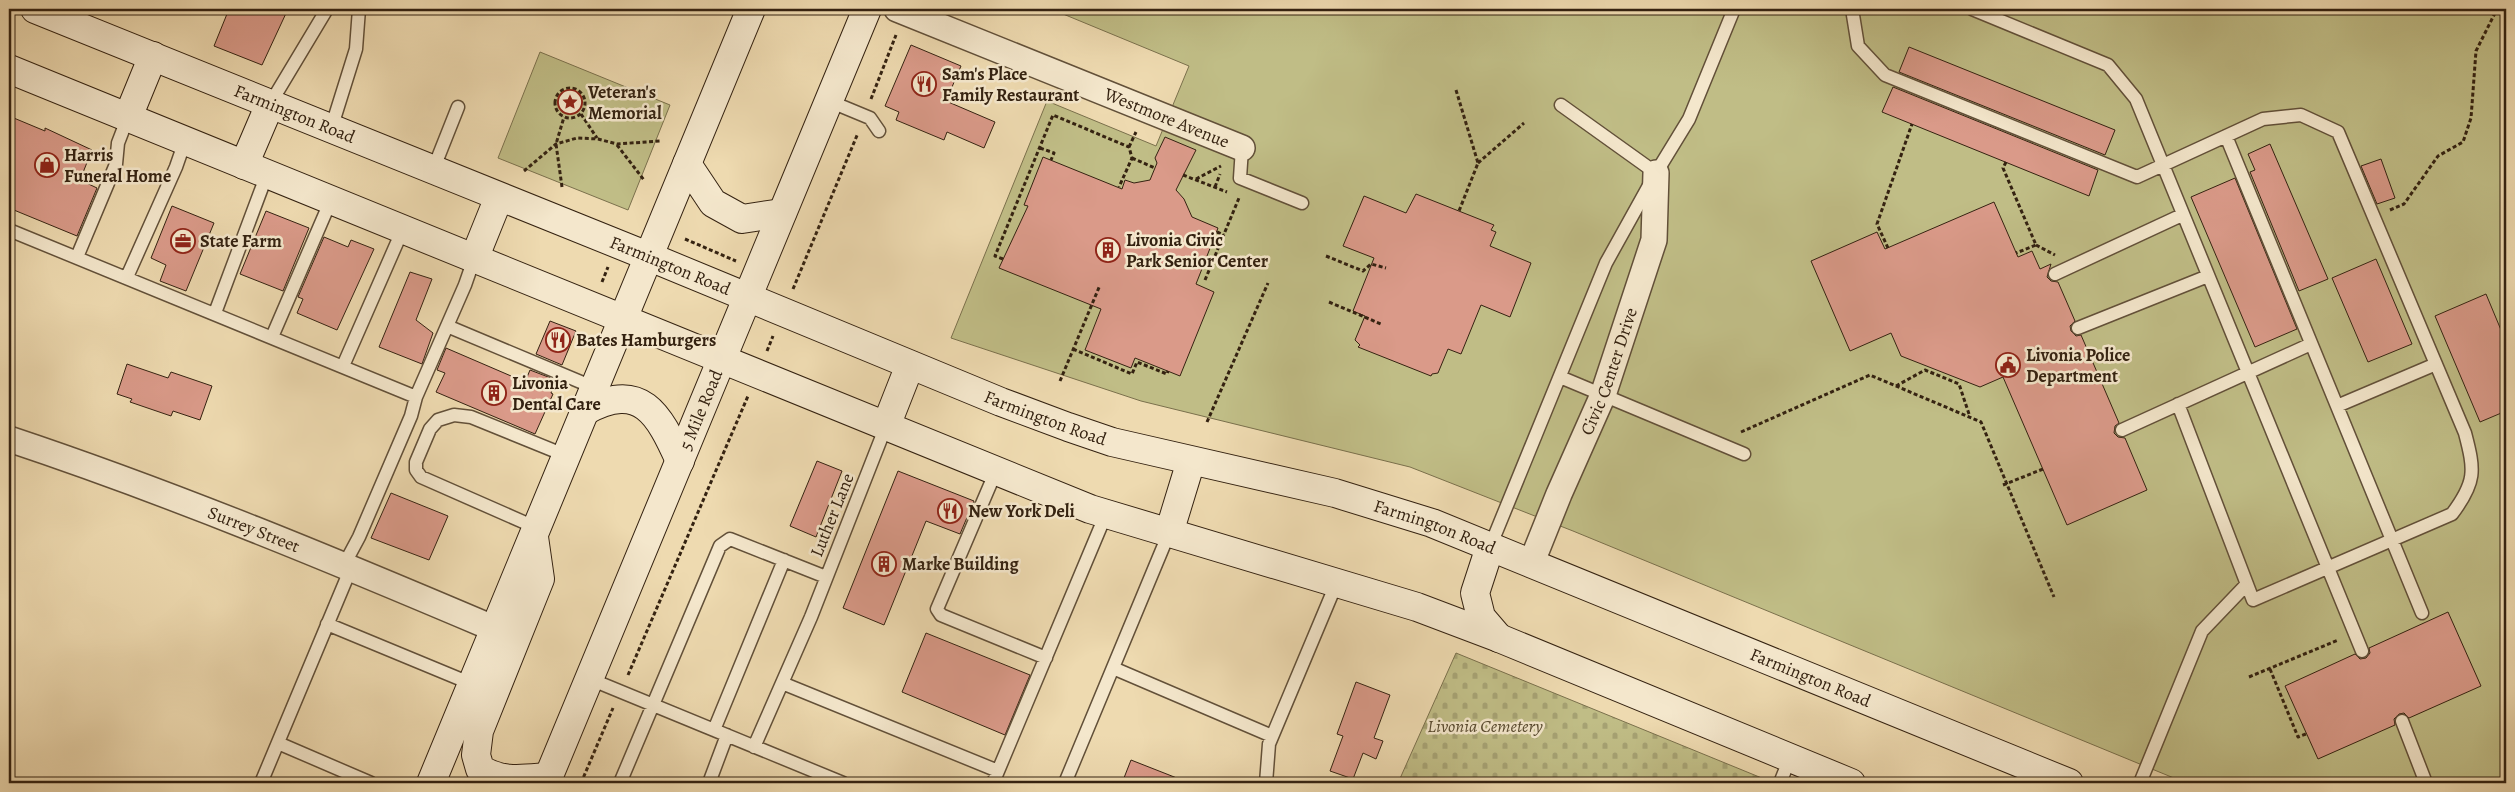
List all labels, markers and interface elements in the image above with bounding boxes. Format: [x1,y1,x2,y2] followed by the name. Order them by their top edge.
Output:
[942,62,1079,107] place label: Sam's Place Family Restaurant
[911,71,937,97] restaurant icon: Sam's Place Family Restaurant
[231,79,359,149] street label: Farmington Road
[587,80,662,125] place label: Veteran's Memorial
[1100,81,1233,154] street label: Westmore Avenue
[557,89,583,115] place icon: Veteran's Memorial
[64,143,171,188] place label: Harris Funeral Home
[34,152,60,178] shop icon: Harris Funeral Home
[170,228,196,254] office icon: State Farm
[1126,228,1269,273] place label: Livonia Civic Park Senior Center
[200,229,282,253] place label: State Farm
[606,230,735,301] street label: Farmington Road
[1095,237,1121,263] building icon: Livonia Civic Park Senior Center
[1575,304,1643,439] street label: Civic Center Drive
[545,327,571,353] restaurant icon: Bates Hamburgers
[576,328,716,352] place label: Bates Hamburgers
[2026,343,2130,388] place label: Livonia Police Department
[1995,352,2021,378] public building icon: Livonia Police Department
[673,366,728,454] street label: 5 Mile Road
[512,371,601,416] place label: Livonia Dental Care
[481,380,507,406] building icon: Livonia Dental Care
[981,384,1110,451] street label: Farmington Road
[804,470,860,560] street label: Luther Lane
[1371,494,1500,560] street label: Farmington Road
[937,498,963,524] restaurant icon: New York Deli
[968,499,1075,523] place label: New York Deli
[204,500,303,558] street label: Surrey Street
[871,551,897,577] building icon: Marke Building
[902,552,1019,576] place label: Marke Building
[1746,642,1875,713] street label: Farmington Road
[1427,714,1543,738] park label: Livonia Cemetery

